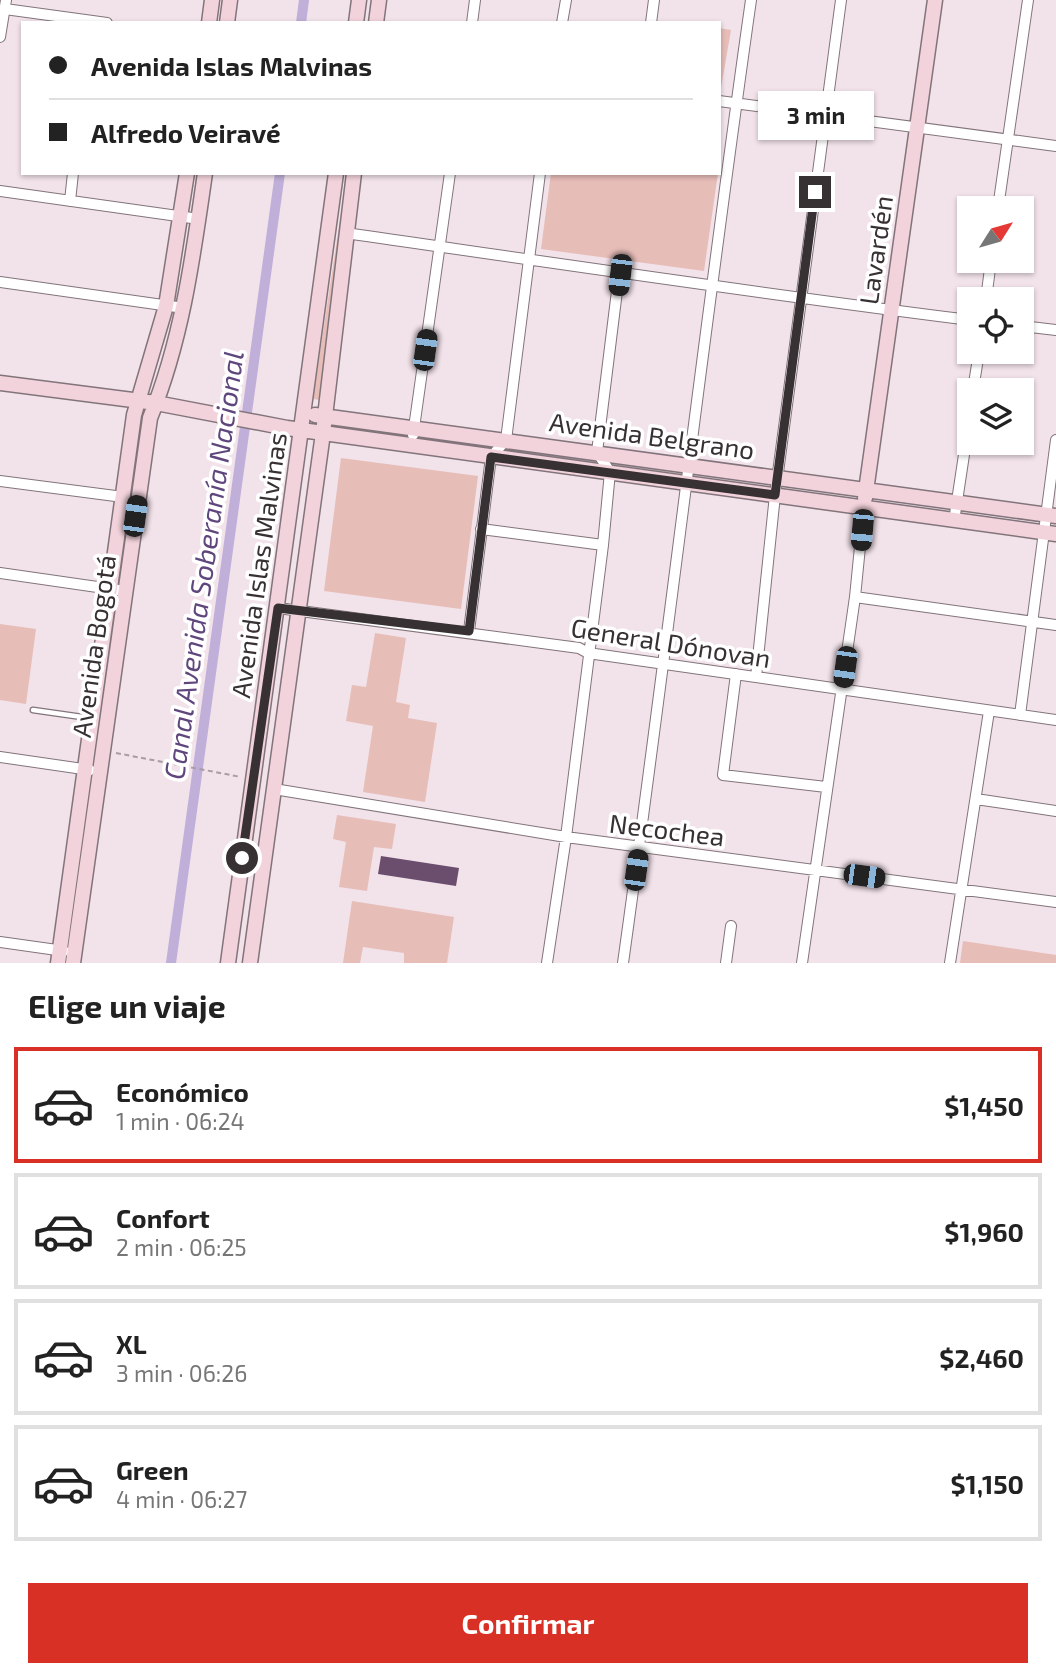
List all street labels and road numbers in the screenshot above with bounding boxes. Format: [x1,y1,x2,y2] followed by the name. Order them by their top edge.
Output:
[852,194,898,306] street label: Lavardén
[548,405,756,465] street label: Avenida Belgrano
[224,430,292,700] street label: Avenida Islas Malvinas
[65,553,121,739] street label: Avenida Bogotá
[569,611,773,673] street label: General Dónovan
[608,807,726,851] street label: Necochea

